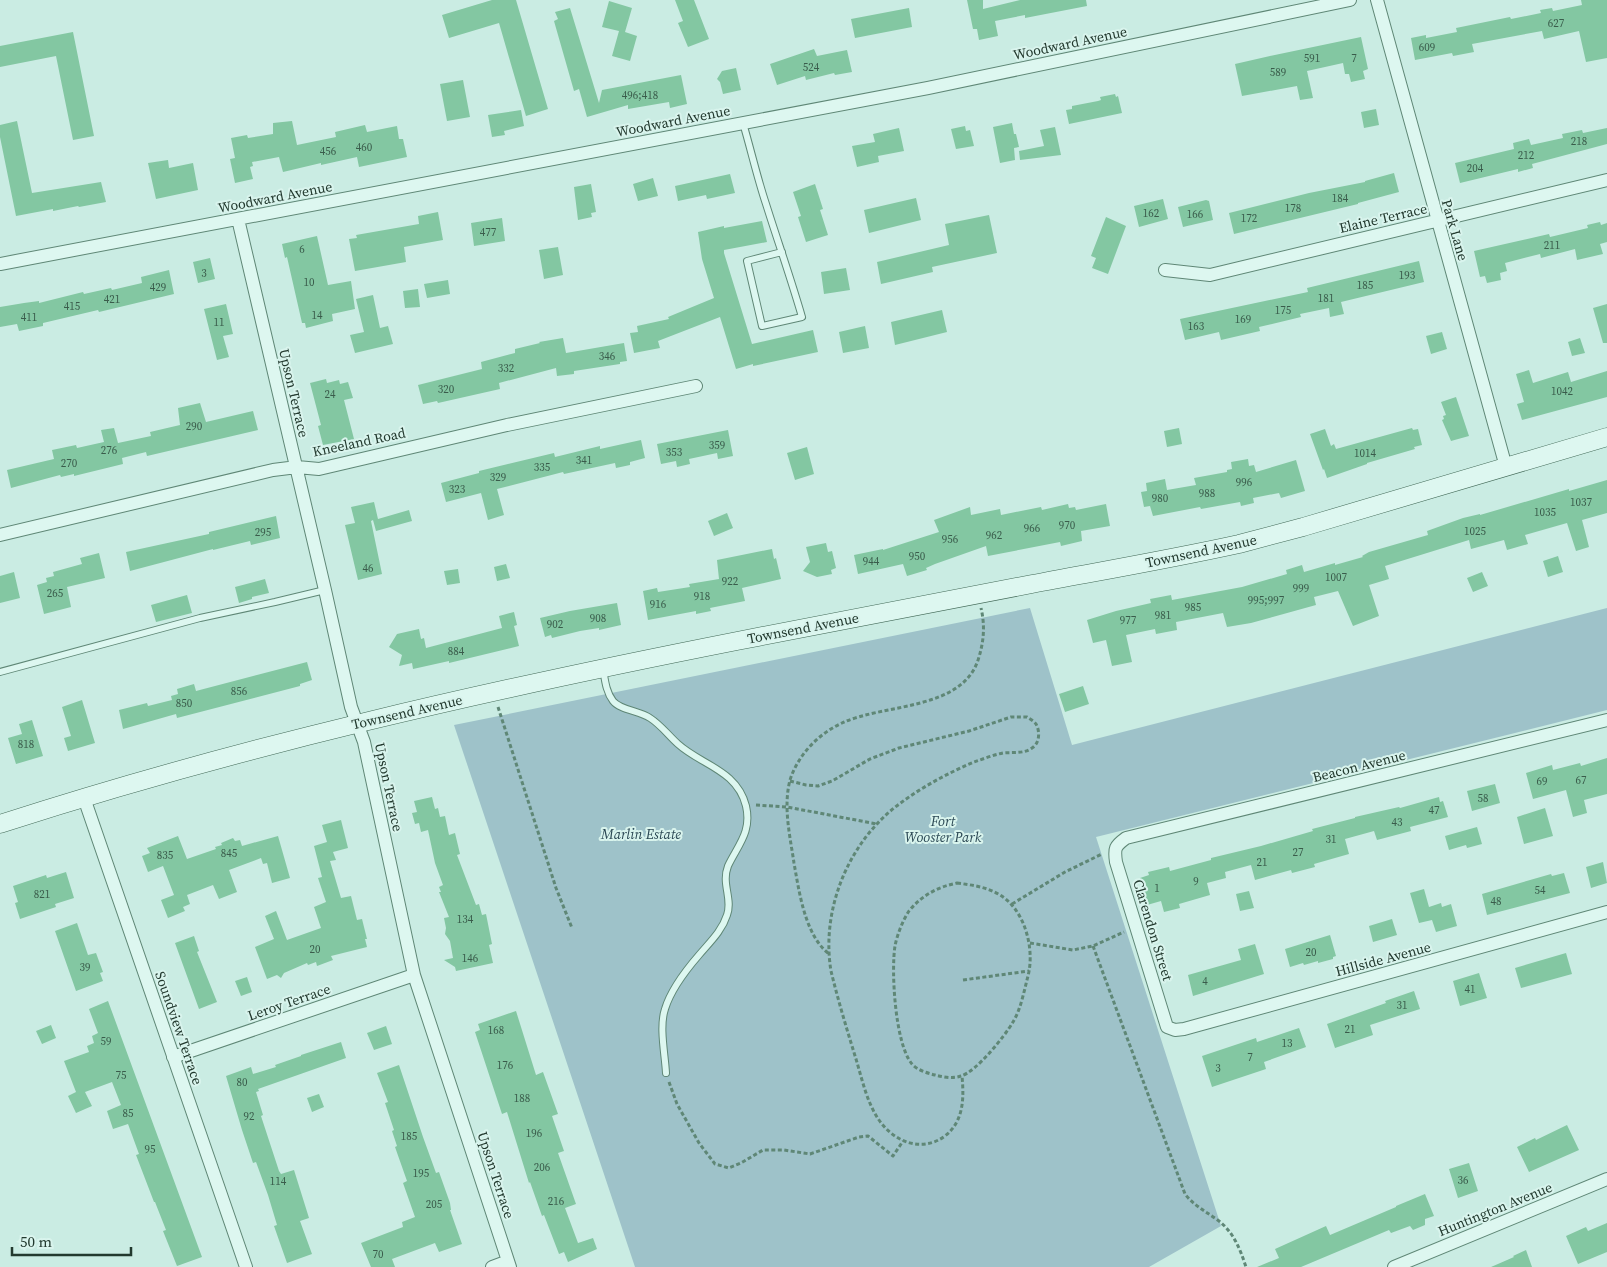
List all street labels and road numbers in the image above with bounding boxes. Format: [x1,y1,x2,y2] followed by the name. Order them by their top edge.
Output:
[1011,21,1129,65] street label: Woodward Avenue
[614,100,732,142] street label: Woodward Avenue
[216,176,334,218] street label: Woodward Avenue
[1437,197,1473,263] street label: Park Lane
[1337,198,1429,238] street label: Elaine Terrace
[274,347,314,439] street label: Upson Terrace
[311,422,407,462] street label: Kneeland Road
[1144,529,1258,573] street label: Townsend Avenue
[746,607,860,649] street label: Townsend Avenue
[350,690,464,734] street label: Townsend Avenue
[370,741,408,833] street label: Upson Terrace
[1310,745,1408,787] street label: Beacon Avenue
[1128,877,1178,984] street label: Clarendon Street
[1333,937,1433,981] street label: Hillside Avenue
[150,969,208,1087] street label: Soundview Terrace
[245,978,333,1026] street label: Leroy Terrace
[473,1129,519,1221] street label: Upson Terrace
[1435,1177,1555,1241] street label: Huntington Avenue

